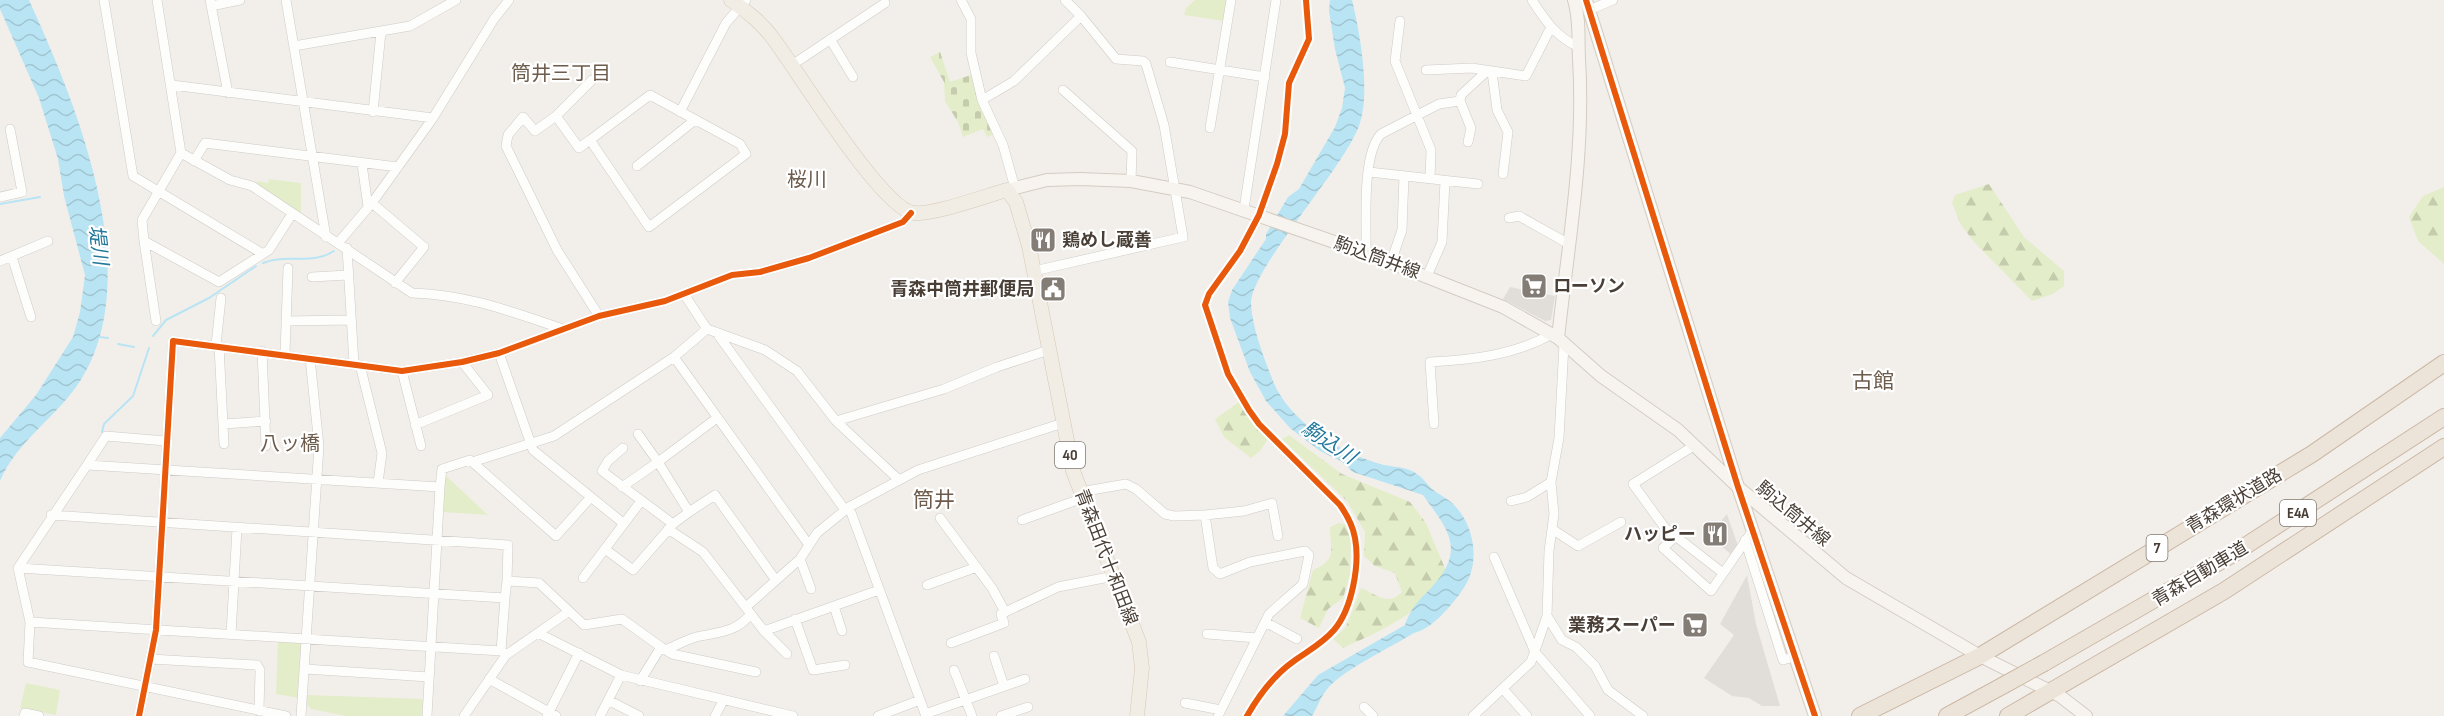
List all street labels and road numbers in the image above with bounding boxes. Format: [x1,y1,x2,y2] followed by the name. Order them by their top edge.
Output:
[1331,233,1423,283] street label: 駒込筒井線
[1055,442,1085,468] road number: 40
[2182,464,2286,538] street label: 青森環状道路
[1752,477,1834,551] street label: 駒込筒井線
[1070,486,1142,628] street label: 青森田代十和田線
[2280,500,2316,526] road number: E4A
[2146,535,2168,561] road number: 7
[2148,537,2252,611] street label: 青森自動車道

